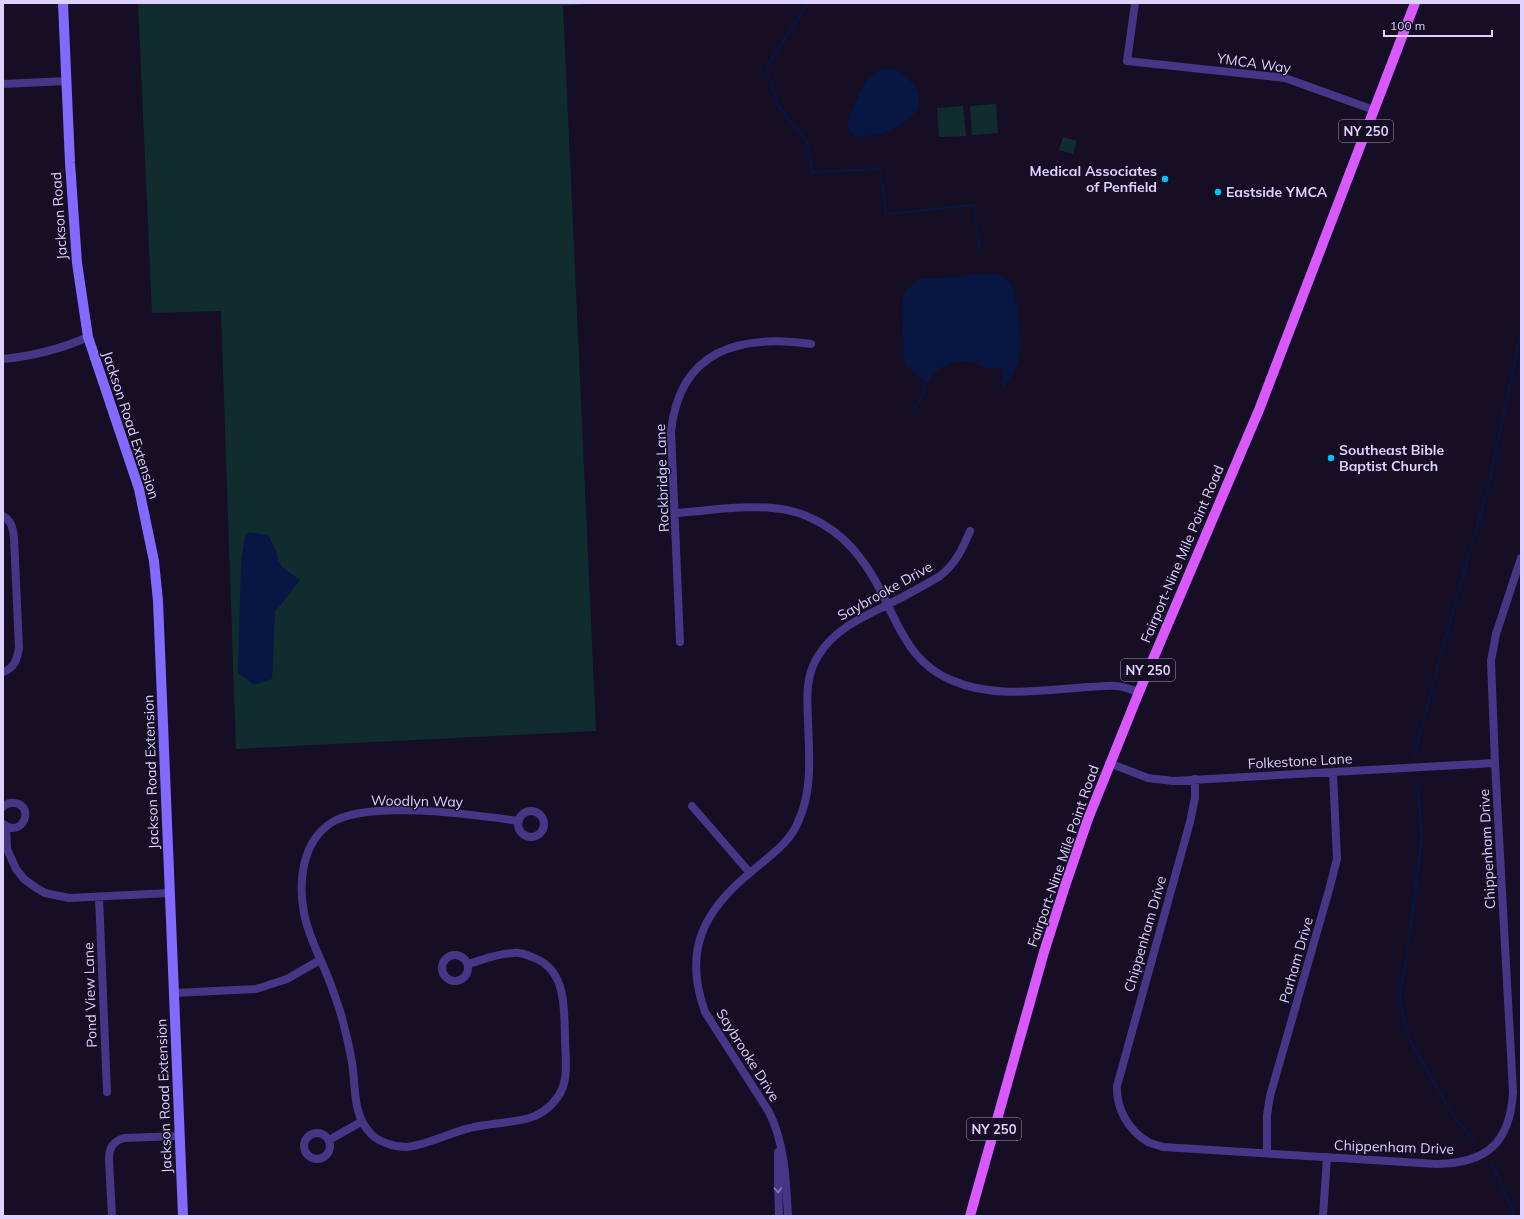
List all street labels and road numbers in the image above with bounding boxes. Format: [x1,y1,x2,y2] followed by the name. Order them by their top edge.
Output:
[1215,49,1293,77] street label: YMCA Way
[1339,120,1393,142] road number: NY 250
[47,171,71,261] street label: Jackson Road
[99,349,163,501] street label: Jackson Road Extension
[651,423,673,533] street label: Rockbridge Lane
[1136,462,1228,646] street label: Fairport-Nine Mile Point Road
[834,557,936,625] street label: Saybrooke Drive
[1121,659,1175,681] road number: NY 250
[139,694,163,850] street label: Jackson Road Extension
[1247,749,1353,773] street label: Folkestone Lane
[1023,763,1103,949] street label: Fairport-Nine Mile Point Road
[1475,789,1499,909] street label: Chippenham Drive
[371,791,464,811] street label: Woodlyn Way
[1120,874,1170,994] street label: Chippenham Drive
[1275,915,1317,1005] street label: Parham Drive
[79,942,101,1048] street label: Pond View Lane
[712,1005,784,1105] street label: Saybrooke Drive
[152,1018,176,1174] street label: Jackson Road Extension
[967,1118,1021,1140] road number: NY 250
[1334,1136,1454,1158] street label: Chippenham Drive

